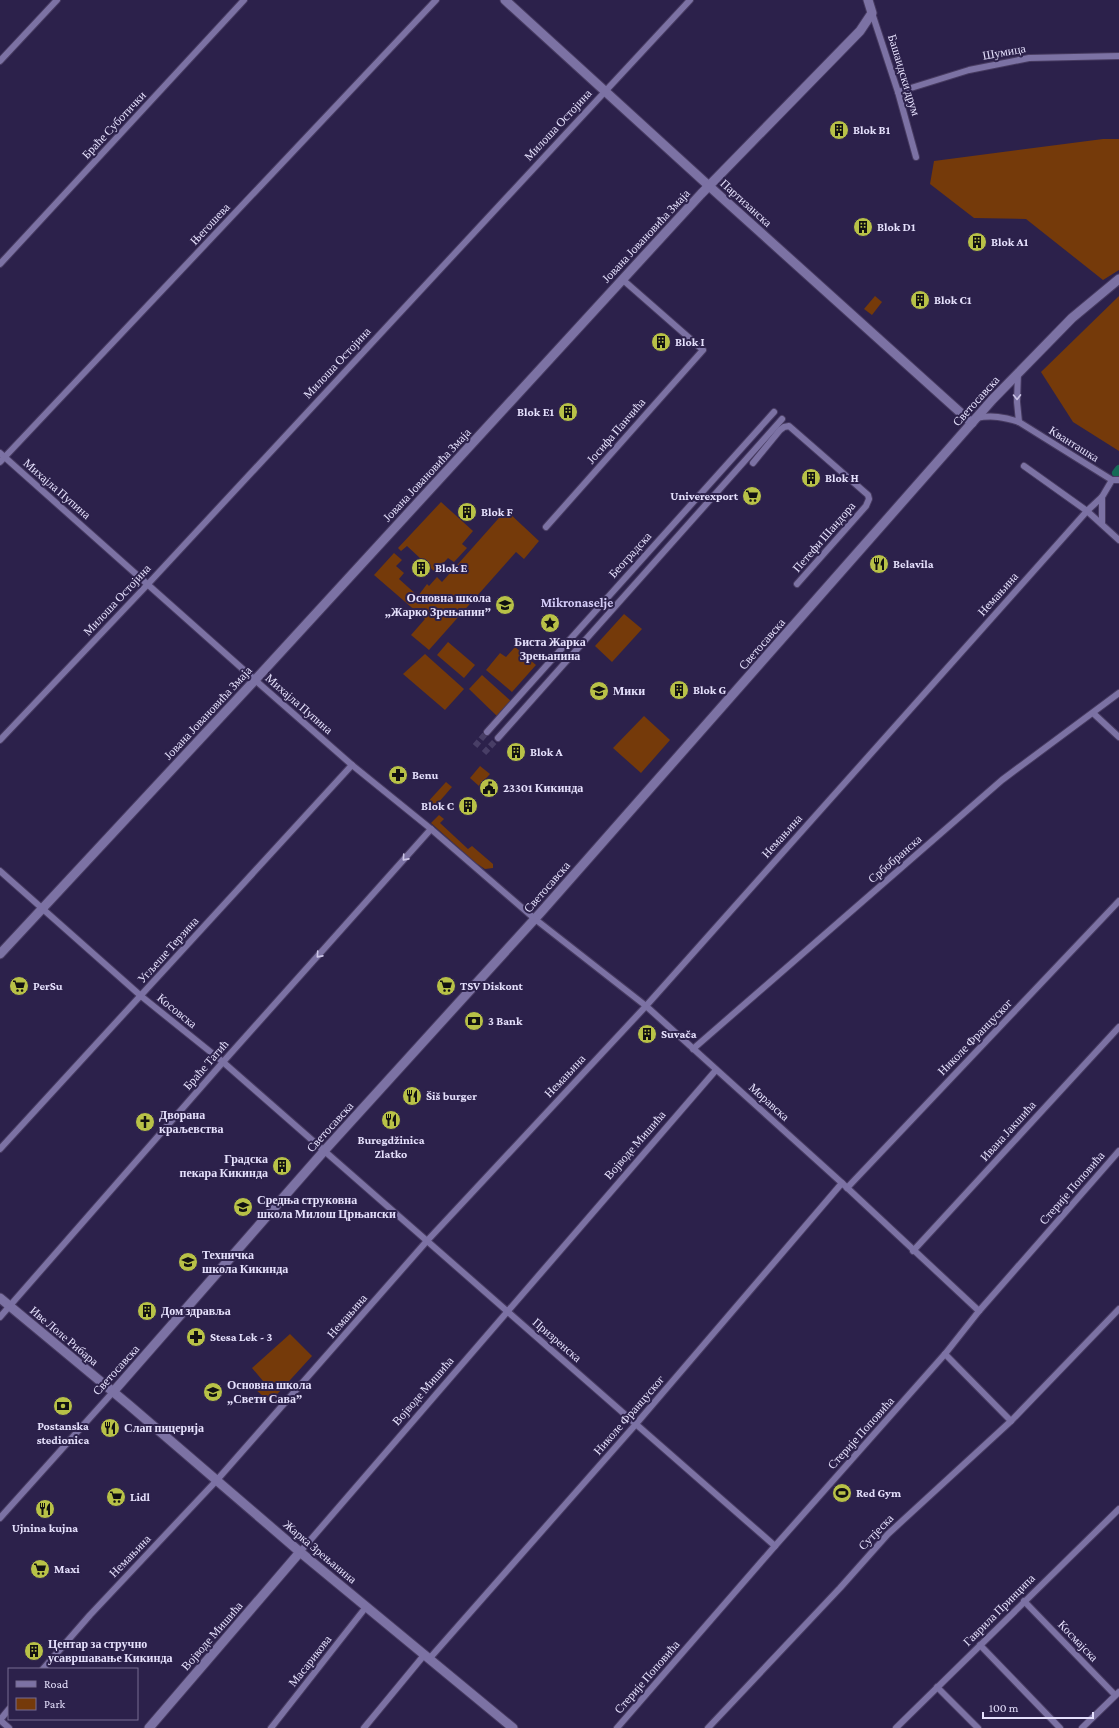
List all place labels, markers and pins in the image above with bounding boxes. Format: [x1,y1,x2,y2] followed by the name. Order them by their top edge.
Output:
[828,119,850,141] building icon: Blok B1
[853,123,891,137] place label: Blok B1
[852,216,874,238] building icon: Blok D1
[877,220,916,234] place label: Blok D1
[966,231,988,253] building icon: Blok A1
[991,235,1029,249] place label: Blok A1
[909,289,931,311] building icon: Blok C1
[934,293,972,307] place label: Blok C1
[650,331,672,353] building icon: Blok I
[675,335,705,349] place label: Blok I
[557,401,579,423] building icon: Blok E1
[517,405,555,419] place label: Blok E1
[800,467,822,489] building icon: Blok H
[825,471,859,485] place label: Blok H
[741,485,763,507] supermarket icon: Univerexport
[670,489,739,503] place label: Univerexport
[456,501,478,523] building icon: Blok F
[481,505,514,519] place label: Blok F
[868,553,890,575] restaurant icon: Belavila
[410,557,432,579] building icon: Blok E
[893,557,934,571] place label: Belavila
[435,561,468,575] place label: Blok E
[385,591,491,619] place label: Основна школа „Жарко Зрењанин”
[494,594,516,616] school or university icon: Основна школа „Жарко Зрењанин”
[539,612,561,634] place icon: Биста Жарка Зрењанина
[514,635,586,663] place label: Биста Жарка Зрењанина
[668,679,690,701] building icon: Blok G
[588,680,610,702] school or university icon: Мики
[693,683,727,697] place label: Blok G
[613,684,645,698] place label: Мики
[505,741,527,763] building icon: Blok A
[530,745,564,759] place label: Blok A
[387,764,409,786] pharmacy icon: Benu
[412,768,439,782] place label: Benu
[478,777,500,799] public building icon: 23301 Кикинда
[503,781,583,795] place label: 23301 Кикинда
[457,795,479,817] building icon: Blok C
[421,799,455,813] place label: Blok C
[8,975,30,997] supermarket icon: PerSu
[435,975,457,997] supermarket icon: TSV Diskont
[33,979,63,993] place label: PerSu
[460,979,524,993] place label: TSV Diskont
[463,1010,485,1032] bank icon: 3 Bank
[488,1014,523,1028] place label: 3 Bank
[636,1023,658,1045] building icon: Suvača
[661,1027,697,1041] place label: Suvača
[401,1085,423,1107] restaurant icon: Šiš burger
[426,1089,477,1103] place label: Šiš burger
[159,1108,224,1136] place label: Дворана краљевства
[380,1109,402,1131] restaurant icon: Buregdžinica Zlatko
[134,1111,156,1133] church icon: Дворана краљевства
[357,1133,425,1161] place label: Buregdžinica Zlatko
[180,1152,268,1180] place label: Градска пекара Кикинда
[271,1155,293,1177] building icon: Градска пекара Кикинда
[257,1193,396,1221] place label: Средња струковна школа Милош Црњански
[232,1196,254,1218] school or university icon: Средња струковна школа Милош Црњански
[202,1248,288,1276] place label: Техничка школа Кикинда
[177,1251,199,1273] school or university icon: Техничка школа Кикинда
[136,1300,158,1322] building icon: Дом здравља
[161,1304,231,1318] place label: Дом здравља
[185,1326,207,1348] pharmacy icon: Stesa Lek - 3
[210,1330,273,1344] place label: Stesa Lek - 3
[227,1378,311,1406] place label: Основна школа „Свети Сава”
[202,1381,224,1403] school or university icon: Основна школа „Свети Сава”
[52,1395,74,1417] bank icon: Postanska stedionica
[99,1417,121,1439] restaurant icon: Слап пицерија
[37,1419,89,1447] place label: Postanska stedionica
[124,1421,204,1435] place label: Слап пицерија
[831,1482,853,1504] sports icon: Red Gym
[105,1486,127,1508] supermarket icon: Lidl
[856,1486,902,1500] place label: Red Gym
[130,1490,151,1504] place label: Lidl
[34,1498,56,1520] restaurant icon: Ujnina kujna
[12,1521,78,1535] place label: Ujnina kujna
[29,1558,51,1580] supermarket icon: Maxi
[54,1562,80,1576] place label: Maxi
[48,1637,173,1665] place label: Центар за стручно усавршавање Кикинда
[23,1640,45,1662] building icon: Центар за стручно усавршавање Кикинда

